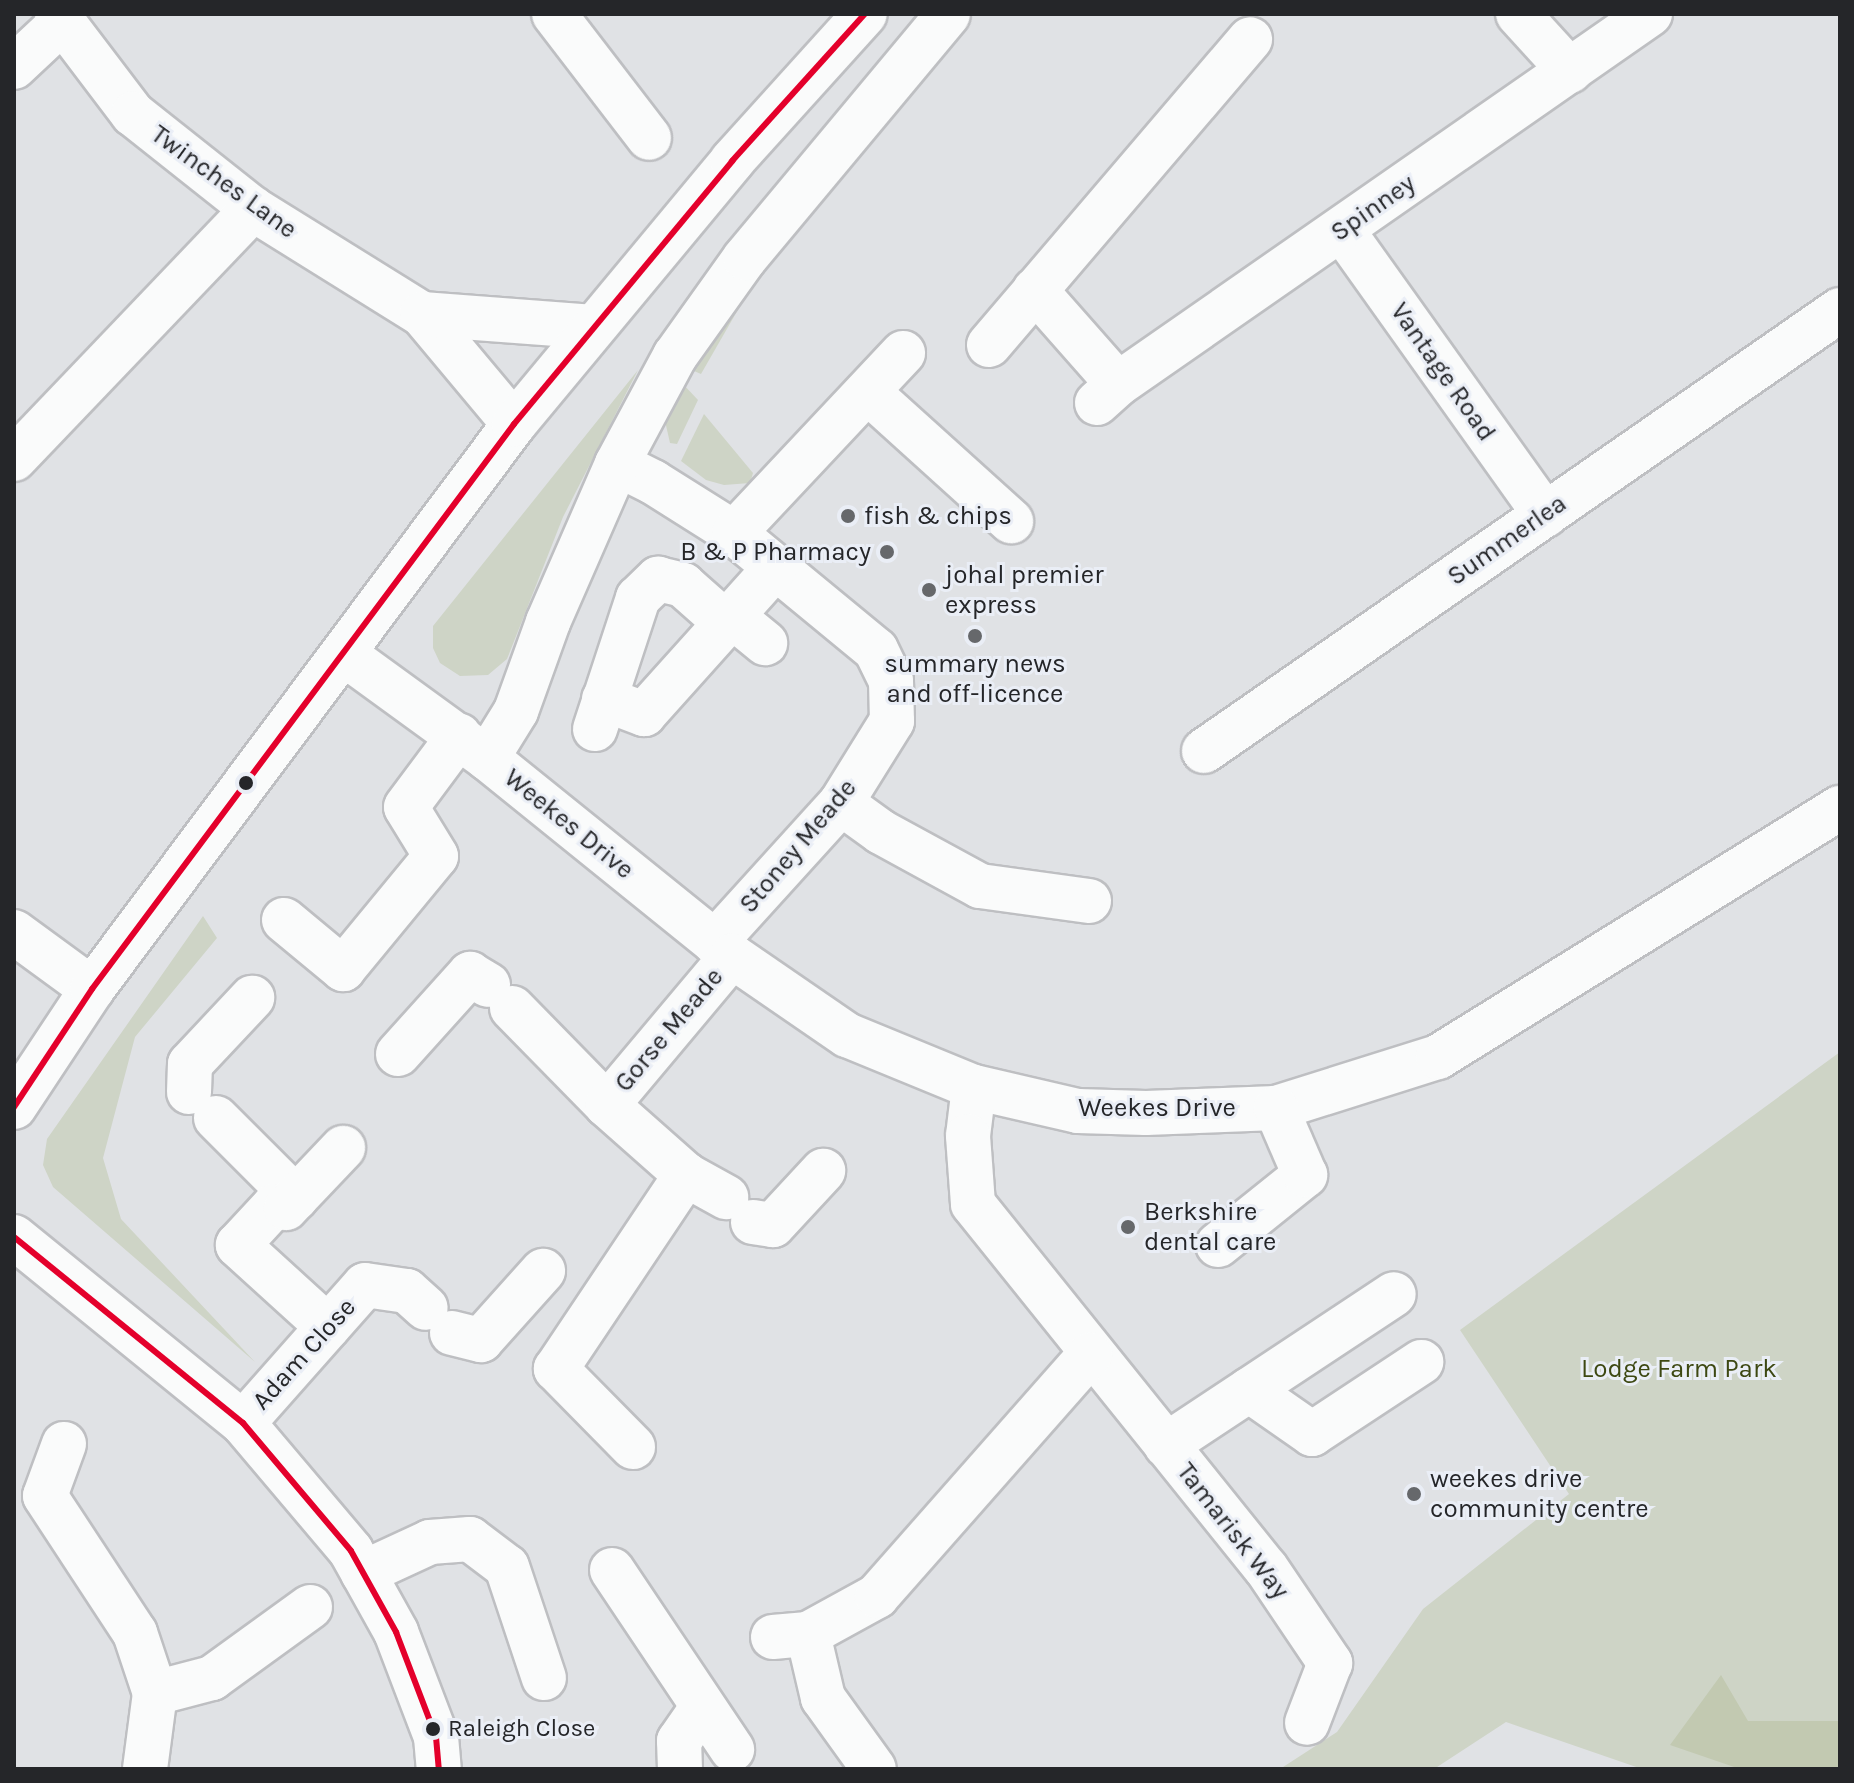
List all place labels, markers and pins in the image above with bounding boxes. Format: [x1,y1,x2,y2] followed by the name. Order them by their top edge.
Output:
[864,500,1012,532] place label: fish & chips
[839,507,857,525] marker: fish & chips
[680,536,871,568] place label: B & P Pharmacy
[878,543,896,561] marker: B & P Pharmacy
[945,559,1104,620] place label: johal premier express
[920,581,938,599] marker: johal premier express
[966,627,984,645] marker: summary news and off-licence
[884,648,1066,710] place label: summary news and off-licence
[238,775,254,791] unlabelled marker
[1144,1196,1276,1258] place label: Berkshire dental care
[1119,1218,1137,1236] marker: Berkshire dental care
[1430,1463,1648,1524] place label: weekes drive community centre
[1405,1485,1423,1503] marker: weekes drive community centre
[448,1715,595,1743] place label: Raleigh Close
[425,1721,441,1737] marker: Raleigh Close

